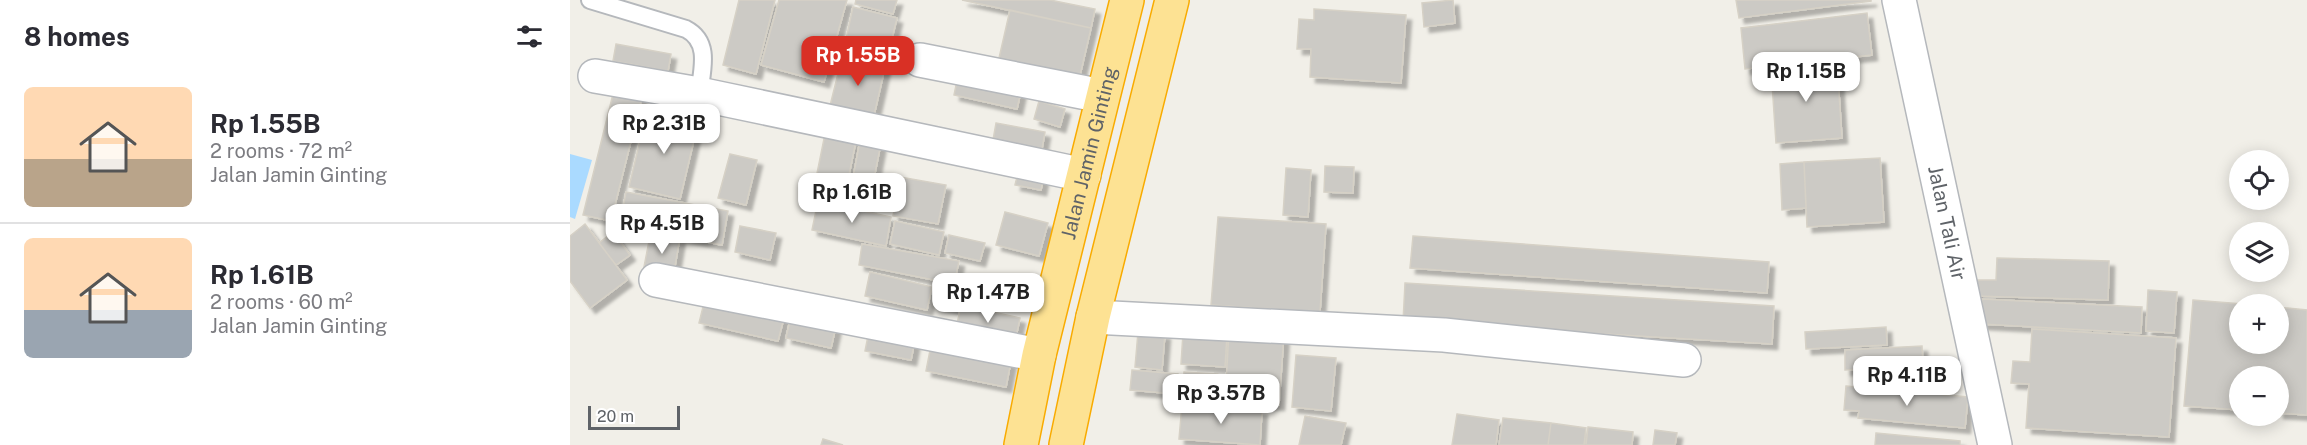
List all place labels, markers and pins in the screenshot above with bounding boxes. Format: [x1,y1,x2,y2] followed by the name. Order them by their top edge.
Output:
[796,36,920,87] pin: Rp 1.55B
[1744,52,1868,103] pin: Rp 1.15B
[602,104,726,155] pin: Rp 2.31B
[790,173,914,224] pin: Rp 1.61B
[600,204,724,255] pin: Rp 4.51B
[926,273,1050,324] pin: Rp 1.47B
[1845,356,1969,407] pin: Rp 4.11B
[1159,374,1283,425] pin: Rp 3.57B

